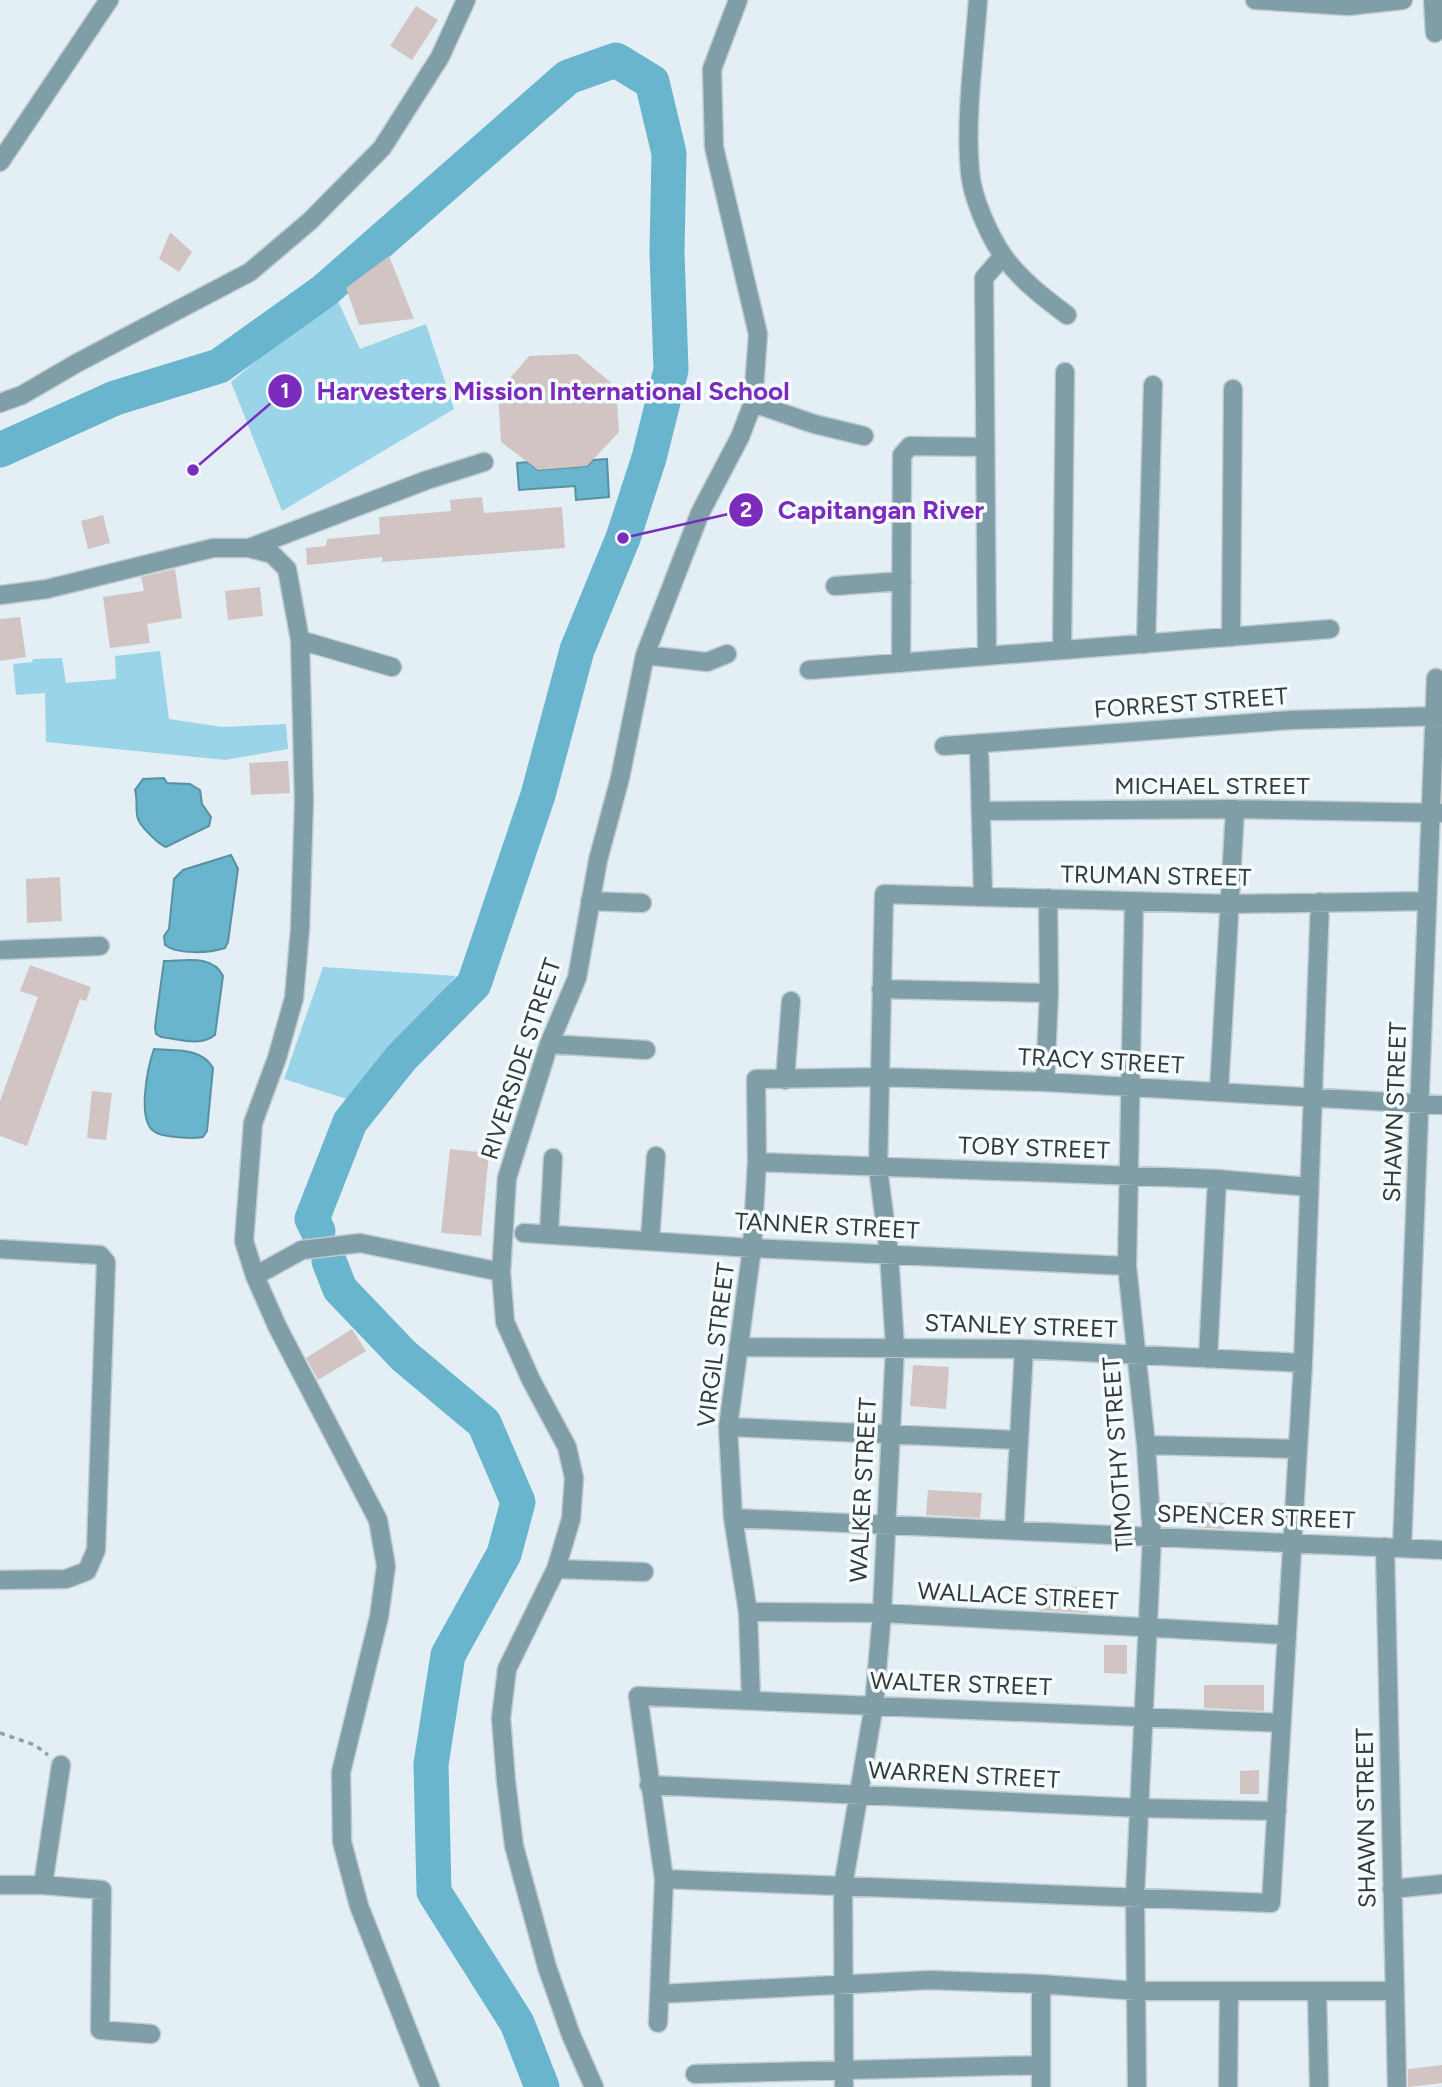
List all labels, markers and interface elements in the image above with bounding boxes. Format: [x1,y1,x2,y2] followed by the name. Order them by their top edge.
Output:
[267,368,804,415] callout: Harvesters Mission International School
[316,375,790,407] text: Harvesters Mission International School
[281,378,289,403] text: 1
[729,486,998,533] callout: Capitangan River
[778,494,984,526] text: Capitangan River
[740,497,752,522] text: 2
[1093,681,1289,724] street label: FORREST STREET
[1114,771,1310,800] street label: MICHAEL STREET
[1060,859,1252,892] street label: TRUMAN STREET
[474,955,567,1163] street label: RIVERSIDE STREET
[1377,1021,1412,1203] street label: SHAWN STREET
[1017,1042,1185,1079] street label: TRACY STREET
[958,1130,1110,1165] street label: TOBY STREET
[734,1206,920,1245] street label: TANNER STREET
[691,1261,740,1429] street label: VIRGIL STREET
[924,1308,1118,1343] street label: STANLEY STREET
[1096,1356,1139,1552] street label: TIMOTHY STREET
[843,1397,882,1583] street label: WALKER STREET
[1156,1499,1356,1534] street label: SPENCER STREET
[917,1576,1119,1615] street label: WALLACE STREET
[869,1666,1053,1701] street label: WALTER STREET
[1349,1728,1382,1908] street label: SHAWN STREET
[867,1755,1061,1794] street label: WARREN STREET

